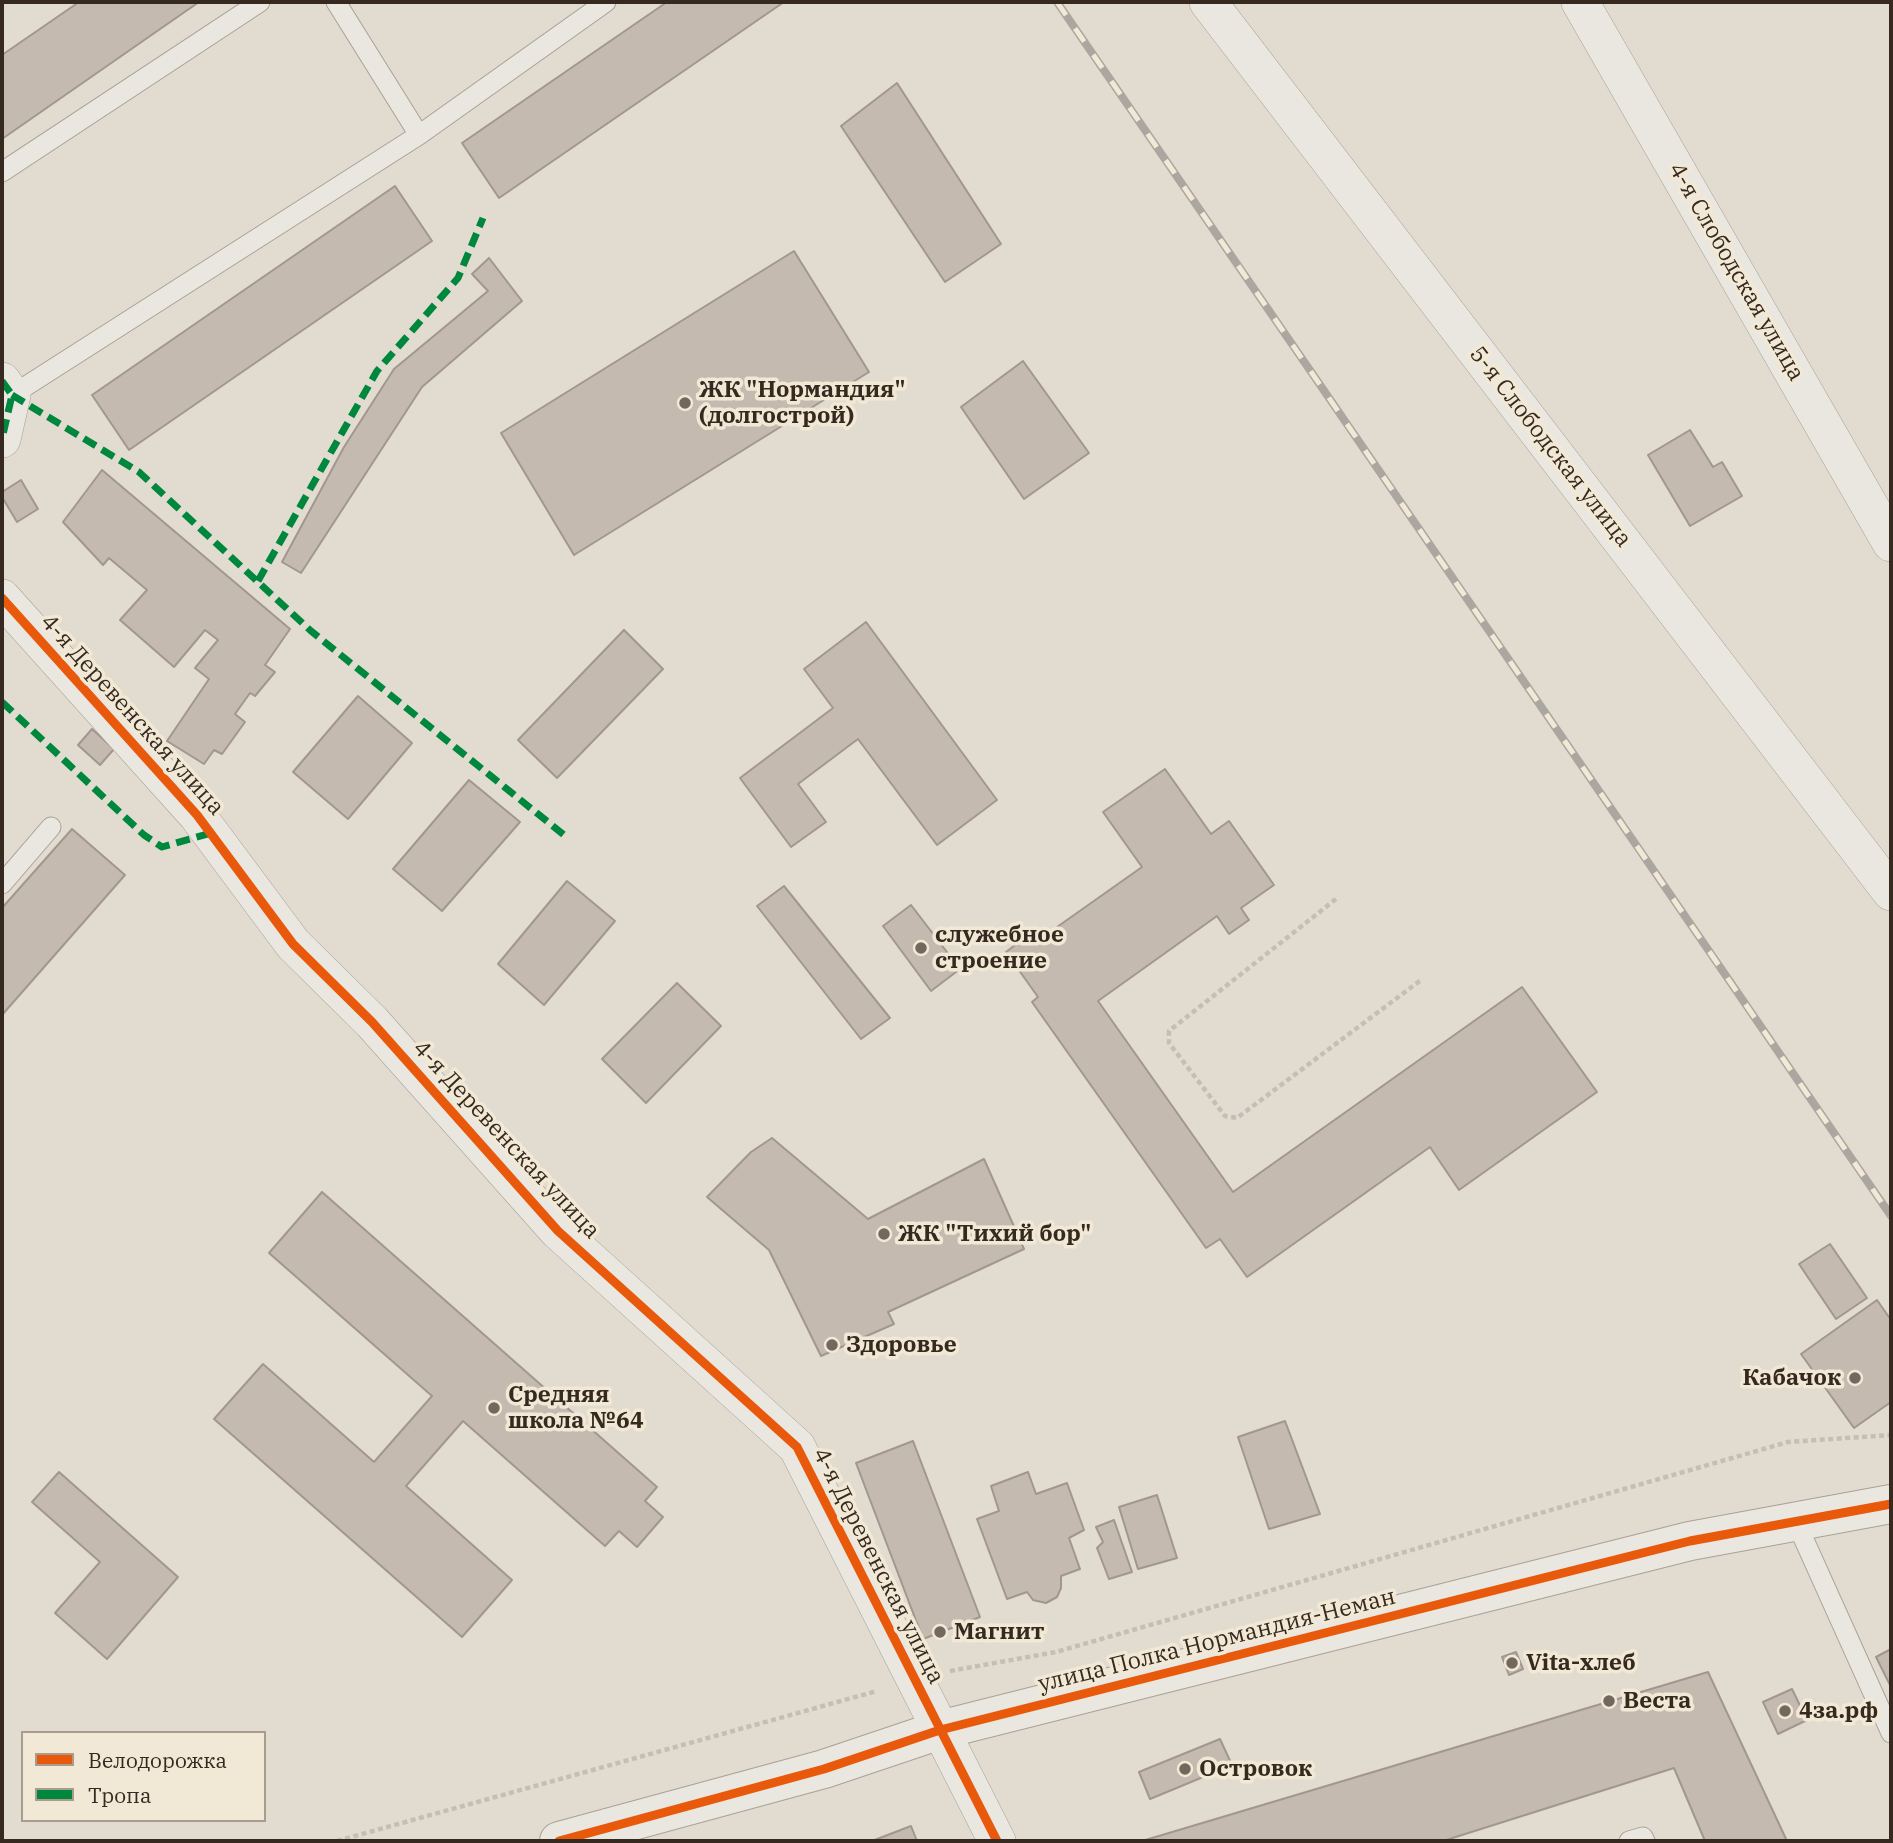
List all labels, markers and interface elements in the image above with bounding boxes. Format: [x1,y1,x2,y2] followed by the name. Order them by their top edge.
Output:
[1662,158,1810,386] street label: 4-я Слободская улица
[1463,341,1637,553] street label: 5-я Слободская улица
[699,376,905,430] place label: ЖК "Нормандия" (долгострой)
[677,395,693,411] marker: ЖК "Нормандия" (долгострой)
[34,609,230,821] street label: 4-я Деревенская улица
[935,921,1064,975] place label: служебное строение
[913,940,929,956] marker: служебное строение
[407,1035,605,1245] street label: 4-я Деревенская улица
[898,1220,1091,1248] place label: ЖК "Тихий бор"
[876,1226,892,1242] marker: ЖК "Тихий бор"
[846,1331,957,1359] place label: Здоровье
[824,1337,840,1353] marker: Здоровье
[1742,1364,1841,1392] place label: Кабачок
[1847,1370,1863,1386] marker: Кабачок
[508,1381,644,1435] place label: Средняя школа №64
[486,1400,502,1416] marker: Средняя школа №64
[806,1443,950,1689] street label: 4-я Деревенская улица
[1036,1583,1398,1699] street label: улица Полка Нормандия-Неман
[954,1618,1045,1646] place label: Магнит
[932,1624,948,1640] marker: Магнит
[1526,1649,1636,1677] place label: Vita-хлеб
[1504,1655,1520,1671] marker: Vita-хлеб
[1623,1687,1691,1715] place label: Веста
[1601,1693,1617,1709] marker: Веста
[1799,1697,1878,1725] place label: 4за.рф
[1777,1703,1793,1719] marker: 4за.рф
[21,1731,266,1822] legend
[88,1746,227,1774] text: Велодорожка
[1199,1755,1312,1783] place label: Островок
[1177,1761,1193,1777] marker: Островок
[88,1781,151,1809] text: Тропа

